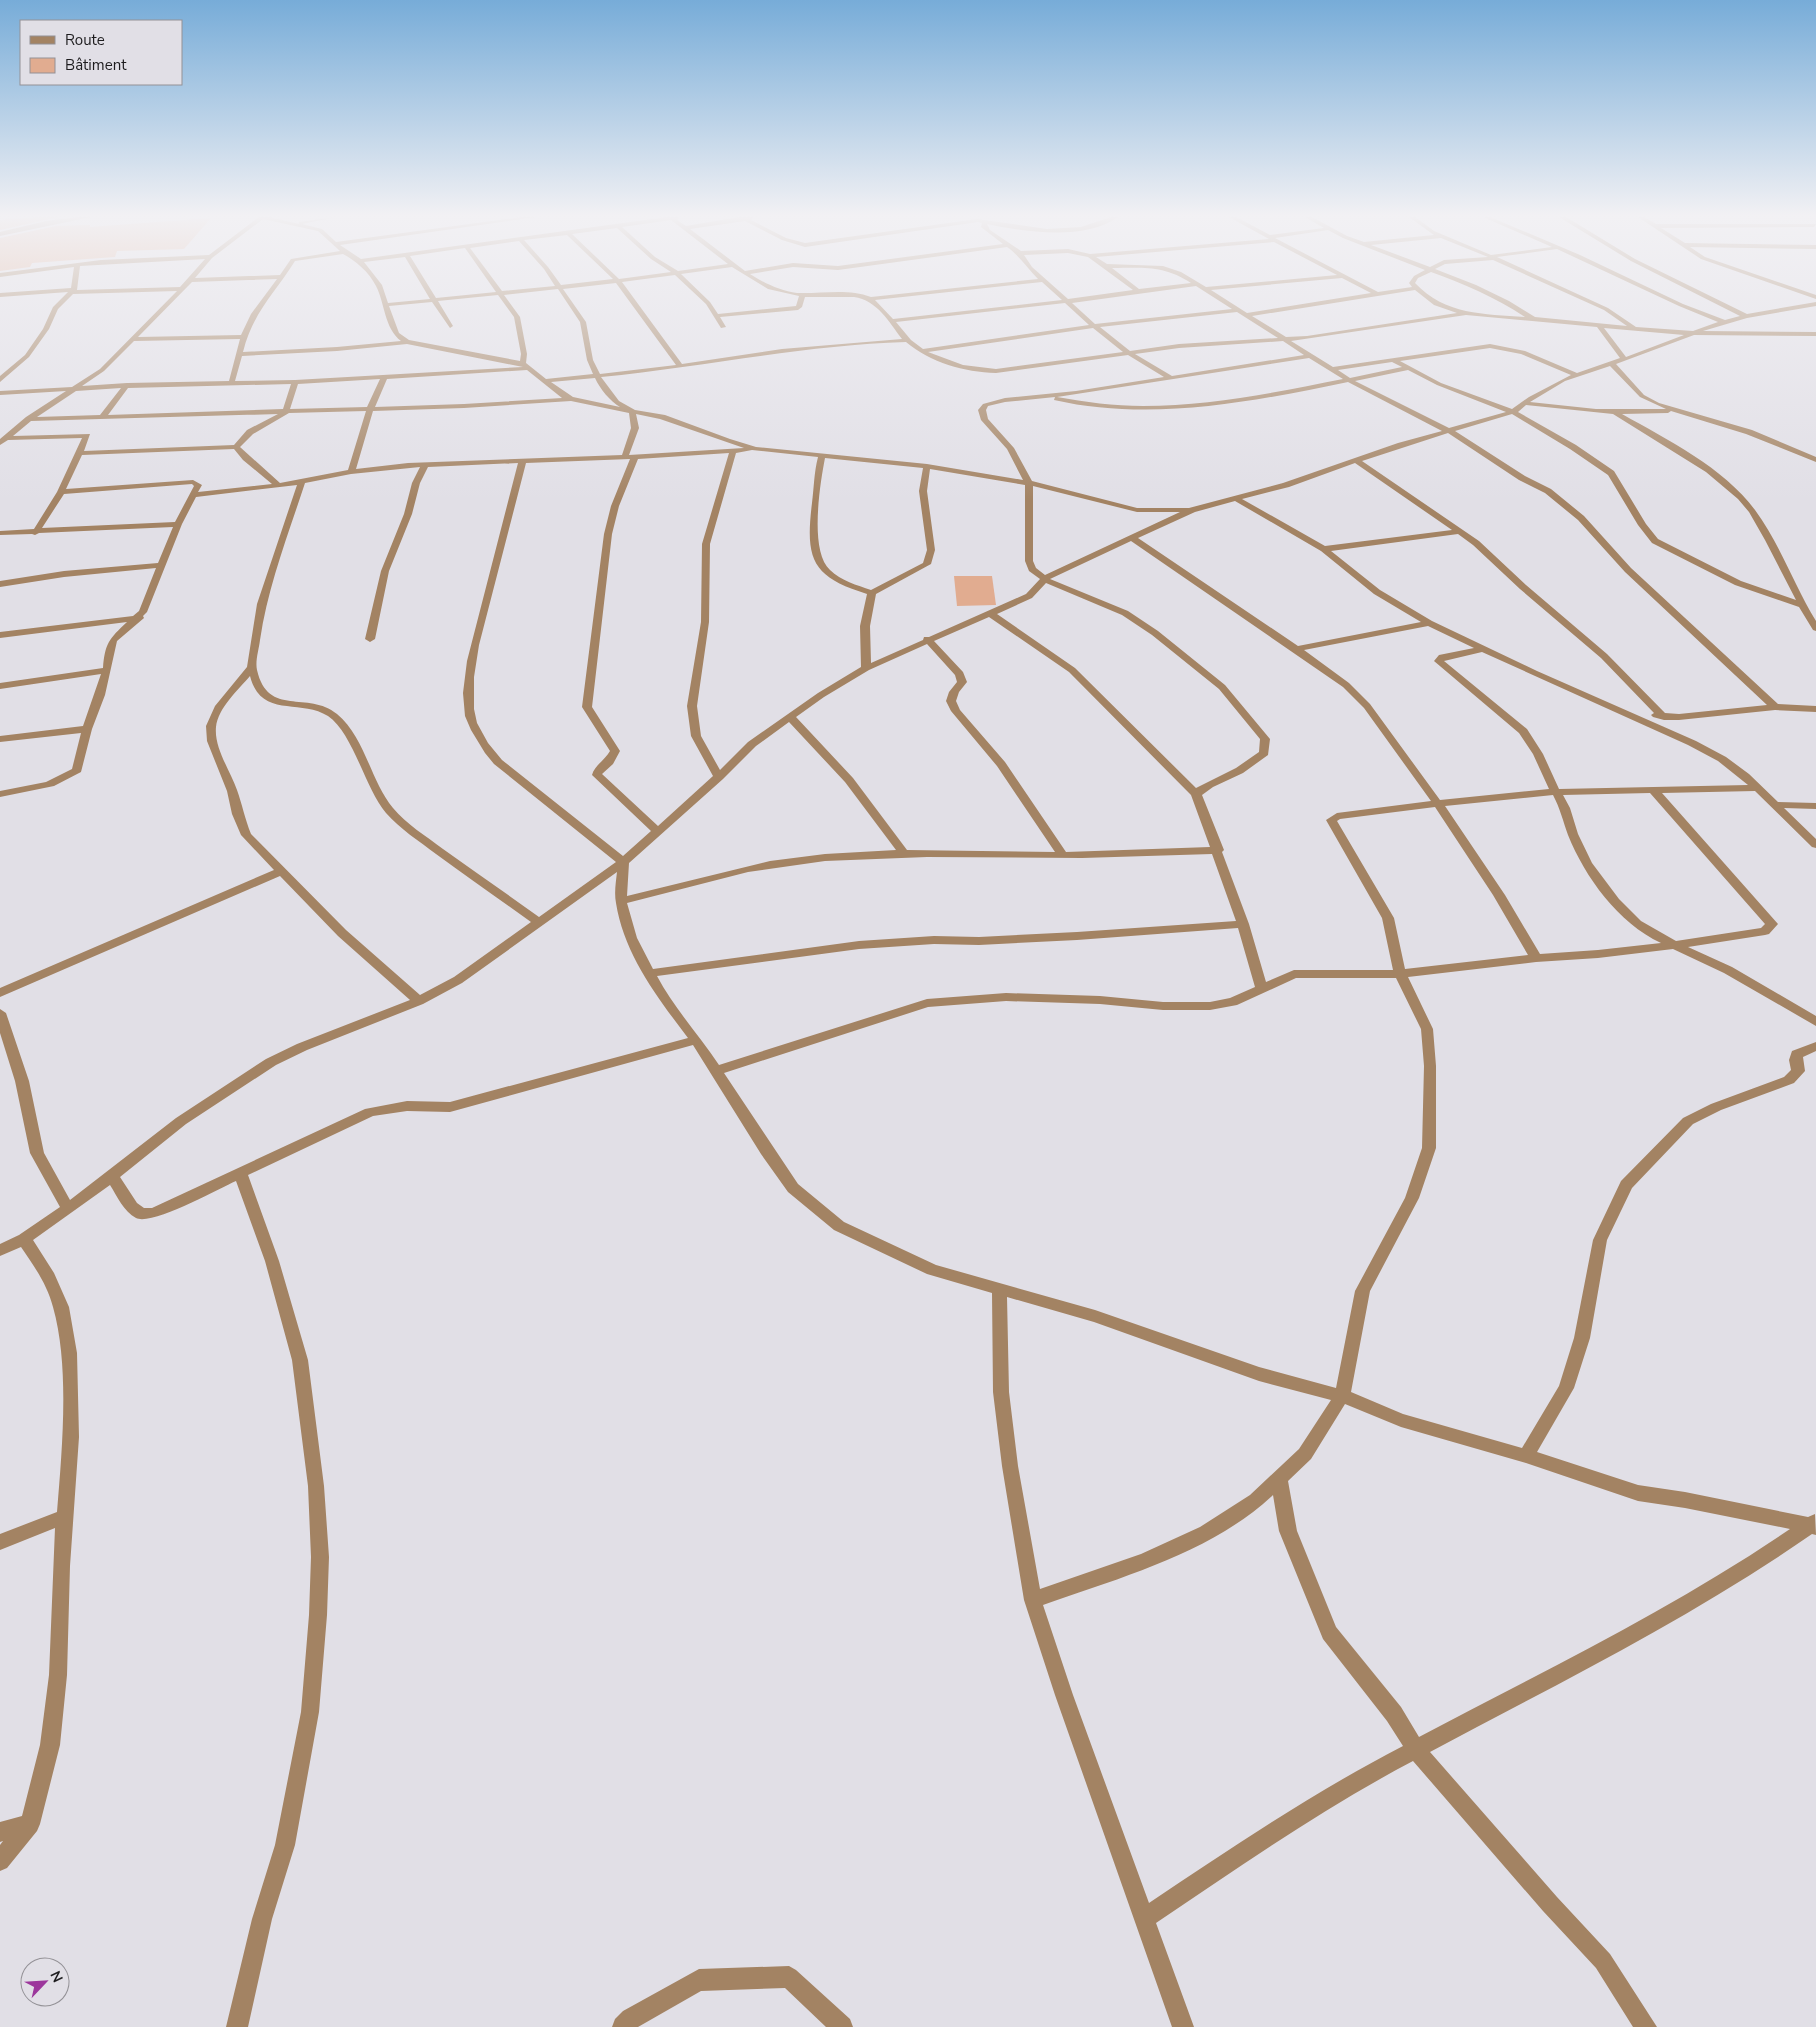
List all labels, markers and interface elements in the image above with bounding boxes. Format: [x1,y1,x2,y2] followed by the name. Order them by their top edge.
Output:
[20,20,182,85] legend
[65,30,105,50] text: Route
[65,55,127,75] text: Bâtiment
[20,1957,70,2007] north arrow
[46,1968,67,1985] text: N

